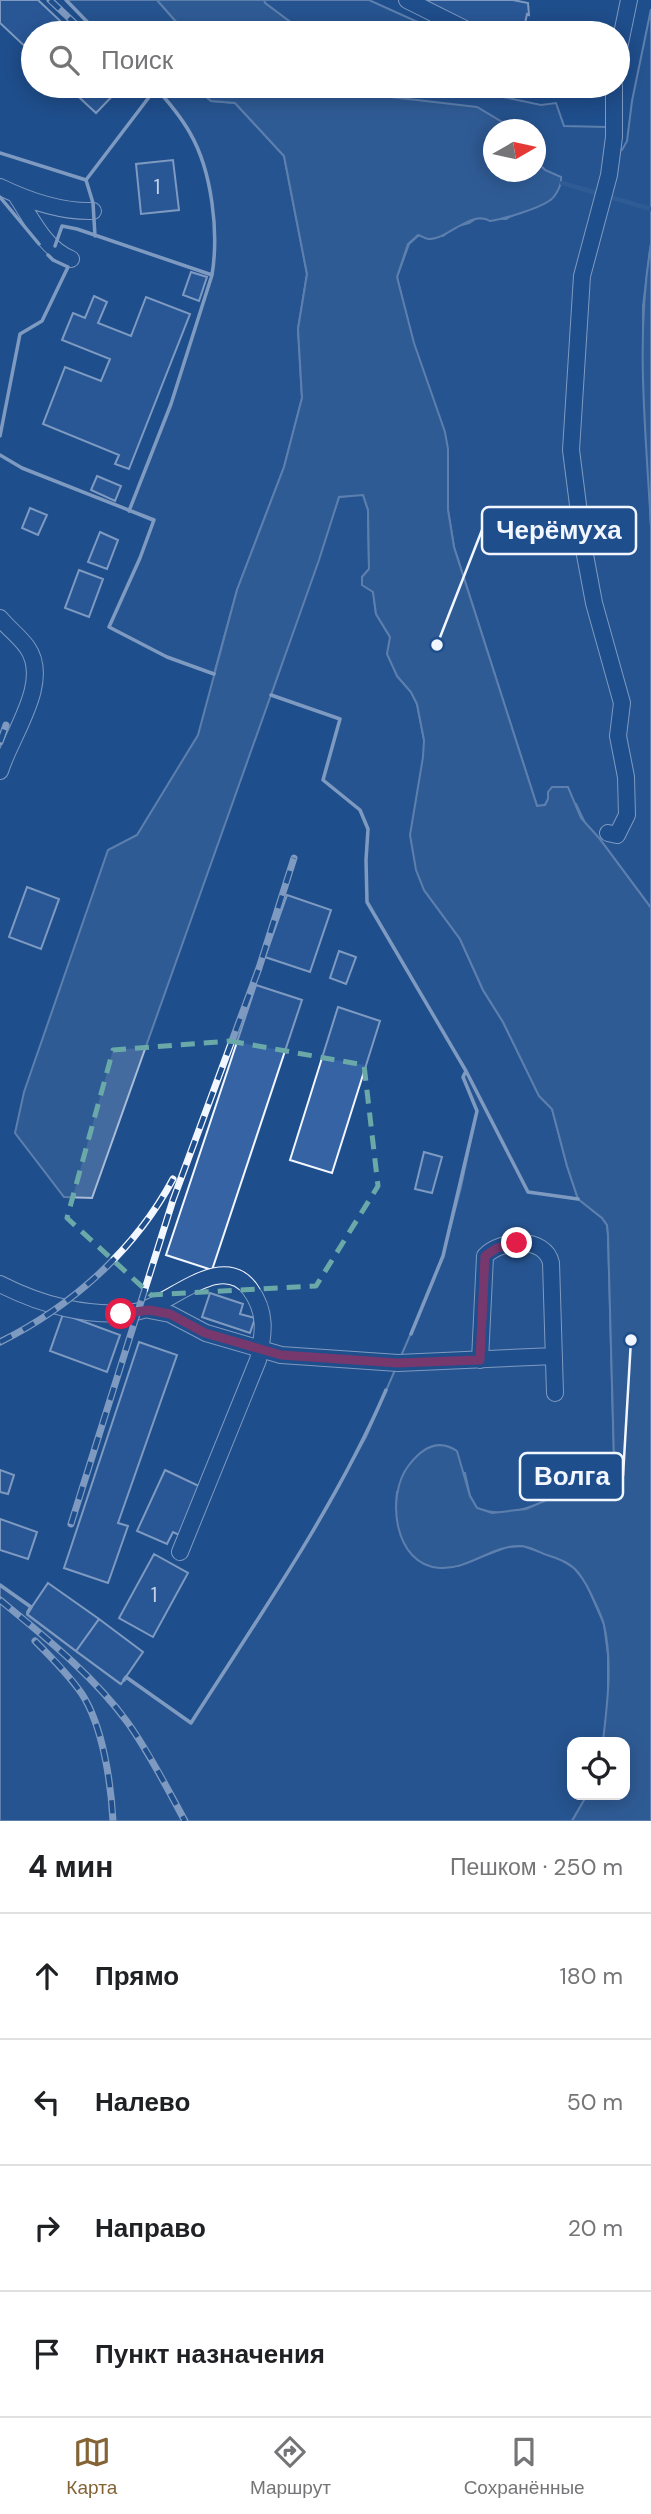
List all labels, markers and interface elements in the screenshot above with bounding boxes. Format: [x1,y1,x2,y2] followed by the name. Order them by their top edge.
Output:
[21,21,630,98] search box
[45,41,83,79] icon: search
[101,43,173,77] text: Поиск
[483,119,546,182] north arrow
[154,173,160,201] house number: 1
[482,507,636,554] callout: Черёмуха
[496,513,622,547] text: Черёмуха
[501,1227,532,1258] route end
[105,1298,136,1329] route start
[520,1453,623,1500] callout: Волга
[534,1459,610,1493] text: Волга
[151,1581,157,1609] house number: 1
[567,1737,630,1800] map controls
[567,1737,630,1800] button: locate
[28,1847,113,1886] text: 4 мин
[450,1852,623,1882] text: Пешком · 250 m
[28,1957,66,1995] icon: ahead
[95,1959,179,1993] text: Прямо
[559,1961,623,1991] text: 180 m
[28,2083,66,2121] icon: left
[95,2085,190,2119] text: Налево
[567,2087,623,2117] text: 50 m
[28,2209,66,2247] icon: right
[95,2211,206,2245] text: Направо
[568,2213,623,2243] text: 20 m
[28,2335,66,2373] icon: arrive
[95,2337,325,2371] text: Пункт назначения
[66,2433,117,2500] tab: Карта
[250,2433,331,2500] tab: Маршрут
[464,2433,585,2500] tab: Сохранённые

